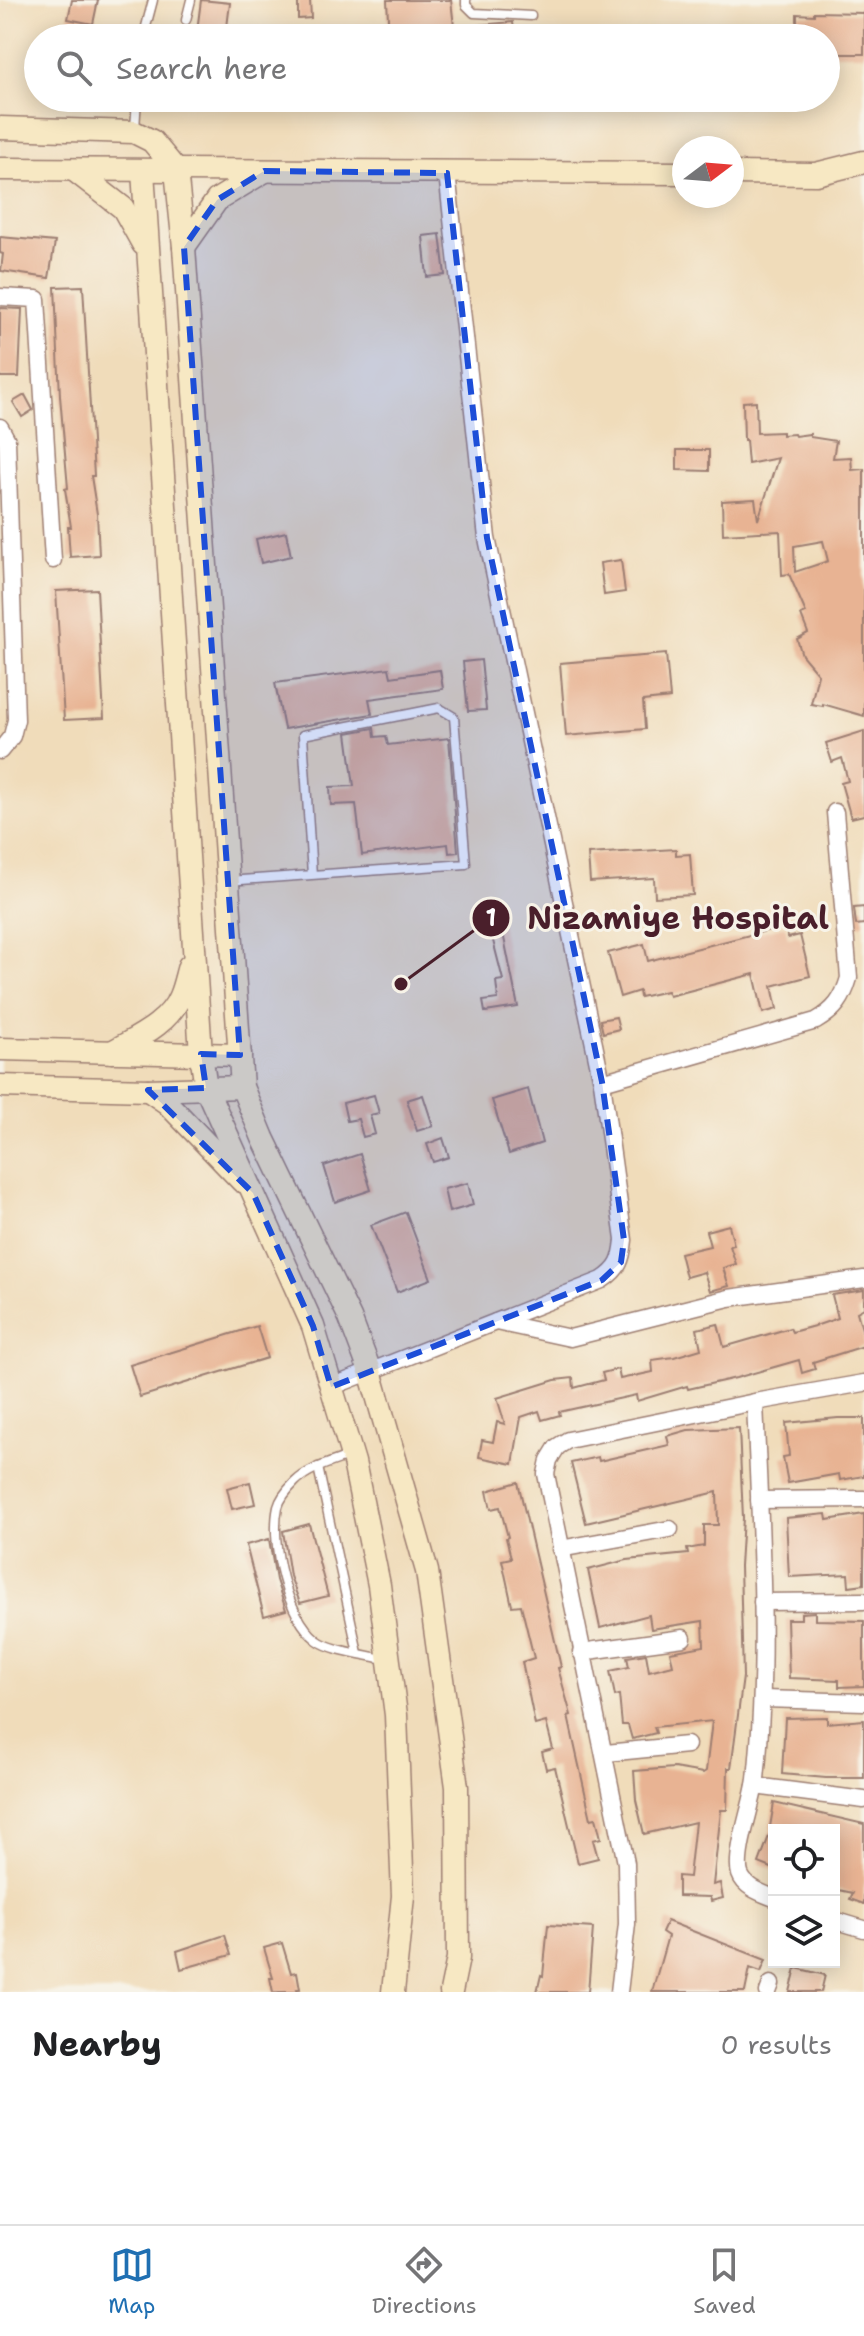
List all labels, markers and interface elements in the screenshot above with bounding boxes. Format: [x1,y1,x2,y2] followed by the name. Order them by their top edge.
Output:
[24,24,840,112] search box
[52,46,96,90] icon: search
[116,48,287,89] text: Search here
[672,136,744,208] north arrow
[471,890,845,946] callout: Nizamiye Hospital
[527,896,829,939] text: Nizamiye Hospital
[486,902,496,934] text: 1
[768,1824,840,1968] map controls
[768,1824,840,1896] button: locate
[768,1896,840,1968] button: layers
[32,2021,162,2067] text: Nearby
[720,2027,832,2062] text: 0 results
[108,2243,155,2320] tab: Map
[372,2243,477,2320] tab: Directions
[693,2243,756,2320] tab: Saved

